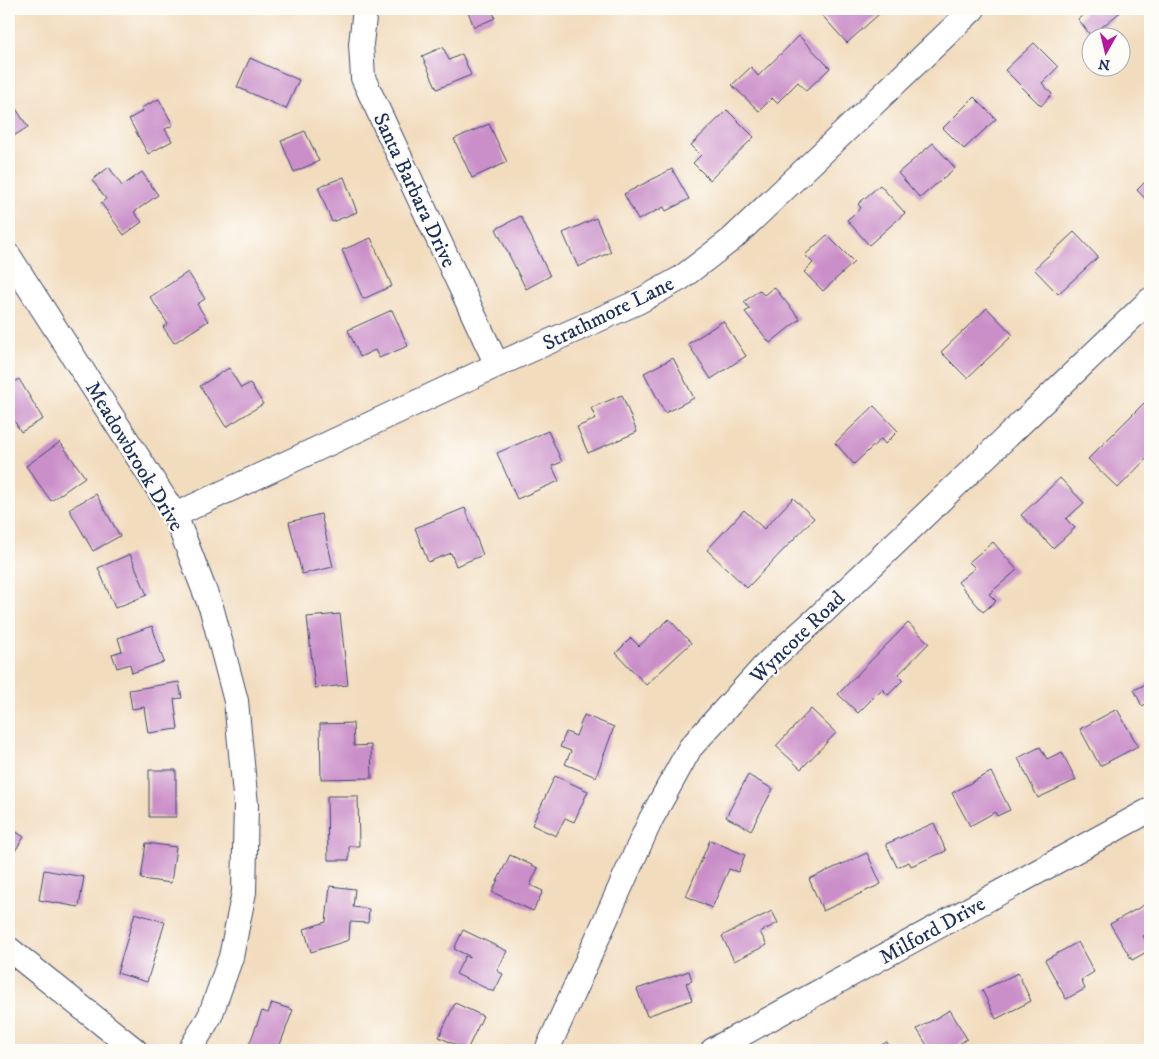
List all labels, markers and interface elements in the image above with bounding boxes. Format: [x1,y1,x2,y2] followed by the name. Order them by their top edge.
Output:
[1082,28,1132,78] north arrow
[1097,54,1111,74] text: N
[367,109,461,272] street label: Santa Barbara Drive
[539,271,679,357] street label: Strathmore Lane
[79,377,189,536] street label: Meadowbrook Drive
[744,586,851,690] street label: Wyncote Road
[875,891,990,971] street label: Milford Drive

